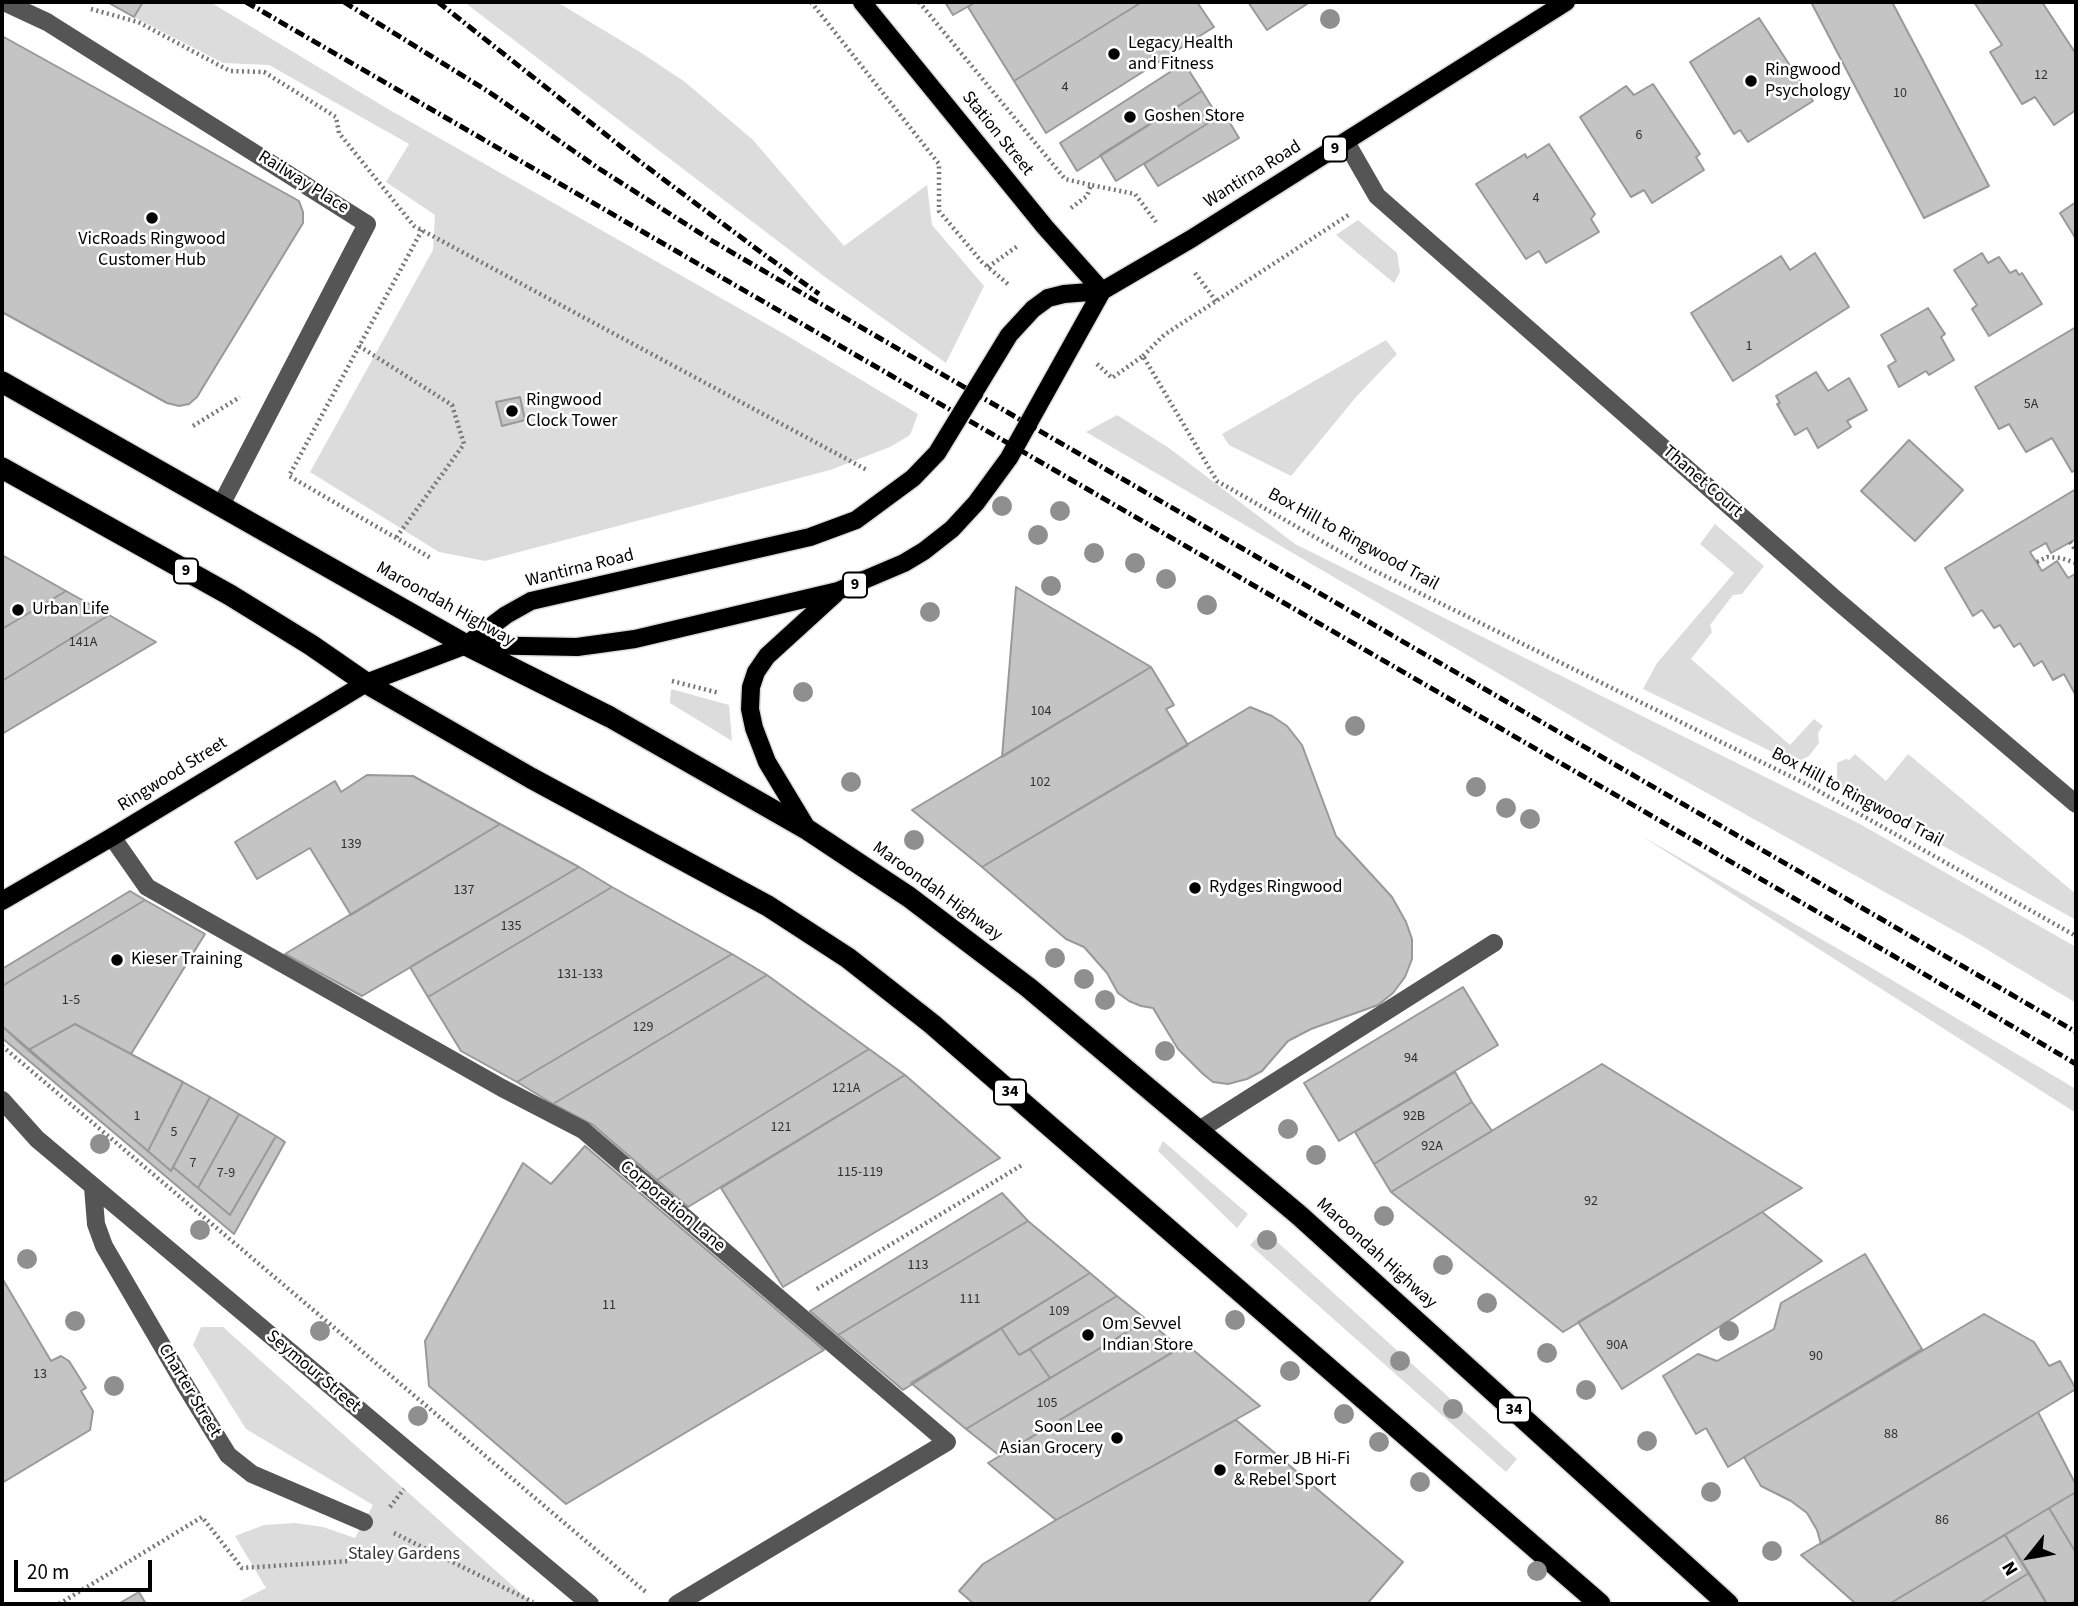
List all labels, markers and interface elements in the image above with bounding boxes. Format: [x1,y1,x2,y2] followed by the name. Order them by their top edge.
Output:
[1128,33,1233,76] place label: Legacy Health and Fitness
[1106,46,1122,62] marker: Legacy Health and Fitness
[1765,60,1851,102] place label: Ringwood Psychology
[2034,68,2048,84] house number: 12
[1743,73,1759,89] marker: Ringwood Psychology
[1062,80,1068,96] house number: 4
[1893,86,1907,102] house number: 10
[956,87,1038,181] street label: Station Street
[1144,106,1244,128] place label: Goshen Store
[1122,109,1138,125] marker: Goshen Store
[1636,128,1642,144] house number: 6
[1323,136,1347,162] road number: 9
[1200,137,1306,213] street label: Wantirna Road
[254,147,352,219] street label: Railway Place
[1533,191,1539,207] house number: 4
[144,210,160,226] marker: VicRoads Ringwood Customer Hub
[78,229,226,272] place label: VicRoads Ringwood Customer Hub
[1746,339,1752,355] house number: 1
[526,390,618,432] place label: Ringwood Clock Tower
[2024,397,2038,413] house number: 5A
[504,403,520,419] marker: Ringwood Clock Tower
[1658,441,1746,523] street label: Thanet Court
[1264,484,1442,596] street label: Box Hill to Ringwood Trail
[524,545,636,593] street label: Wantirna Road
[174,558,198,584] road number: 9
[372,558,518,652] street label: Maroondah Highway
[843,572,867,598] road number: 9
[32,599,109,621] place label: Urban Life
[10,602,26,618] marker: Urban Life
[69,635,97,651] house number: 141A
[1031,704,1051,720] house number: 104
[114,733,232,817] street label: Ringwood Street
[1767,743,1947,853] street label: Box Hill to Ringwood Trail
[1030,775,1050,791] house number: 102
[341,837,361,853] house number: 139
[868,838,1006,946] street label: Maroondah Highway
[1209,877,1342,899] place label: Rydges Ringwood
[1187,880,1203,896] marker: Rydges Ringwood
[454,883,474,899] house number: 137
[501,919,521,935] house number: 135
[131,949,242,971] place label: Kieser Training
[109,952,125,968] marker: Kieser Training
[557,967,603,983] house number: 131-133
[62,993,80,1009] house number: 1-5
[633,1020,653,1036] house number: 129
[1404,1051,1418,1067] house number: 94
[994,1080,1026,1104] road number: 34
[832,1081,860,1097] house number: 121A
[134,1109,140,1125] house number: 1
[1403,1109,1425,1125] house number: 92B
[771,1120,791,1136] house number: 121
[171,1125,177,1141] house number: 5
[1421,1139,1443,1155] house number: 92A
[190,1156,196,1172] house number: 7
[615,1157,729,1257] street label: Corporation Lane
[837,1165,883,1181] house number: 115-119
[217,1166,235,1182] house number: 7-9
[1311,1194,1441,1314] street label: Maroondah Highway
[1584,1194,1598,1210] house number: 92
[908,1258,928,1274] house number: 113
[960,1292,980,1308] house number: 111
[602,1298,616,1314] house number: 11
[1049,1304,1069,1320] house number: 109
[1102,1314,1193,1356] place label: Om Sevvel Indian Store
[261,1326,365,1418] street label: Seymour Street
[1080,1327,1096,1343] marker: Om Sevvel Indian Store
[1606,1338,1628,1354] house number: 90A
[153,1340,225,1442] street label: Charter Street
[1809,1349,1823,1365] house number: 90
[33,1367,47,1383] house number: 13
[1037,1396,1057,1412] house number: 105
[1498,1398,1530,1422] road number: 34
[1000,1417,1103,1460] place label: Soon Lee Asian Grocery
[1884,1427,1898,1443] house number: 88
[1109,1430,1125,1446] marker: Soon Lee Asian Grocery
[1234,1449,1350,1492] place label: Former JB Hi-Fi & Rebel Sport
[1212,1462,1228,1478] marker: Former JB Hi-Fi & Rebel Sport
[1935,1513,1949,1529] house number: 86
[1994,1522,2064,1592] north arrow
[348,1544,460,1566] park label: Staley Gardens
[18,1546,156,1590] scale bar
[1996,1556,2025,1580] text: N
[27,1557,69,1587] text: 20 m

